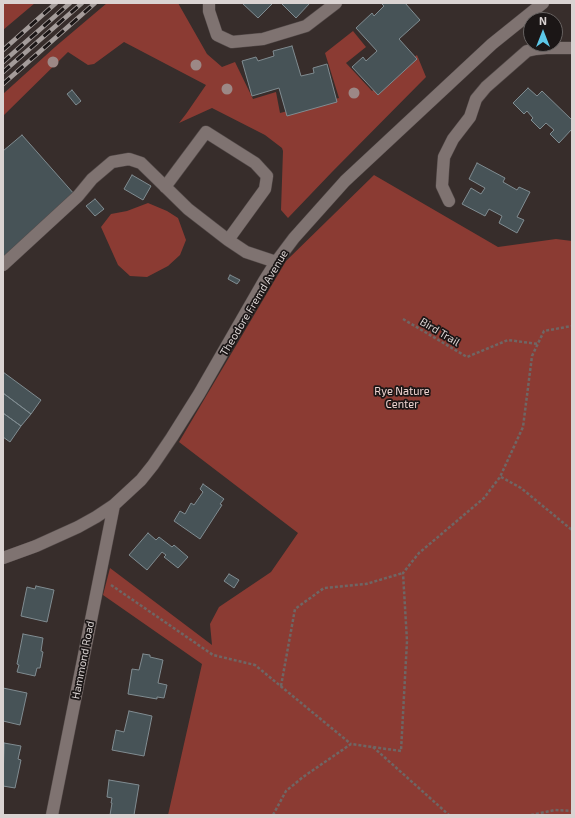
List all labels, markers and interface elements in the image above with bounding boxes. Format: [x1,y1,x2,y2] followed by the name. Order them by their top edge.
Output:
[523,12,563,52] north arrow
[539,14,547,27] text: N
[217,248,291,358] street label: Theodore Fremd Avenue
[418,315,462,349] street label: Bird Trail
[374,384,430,410] park label: Rye Nature Center
[69,620,97,700] street label: Hammond Road

